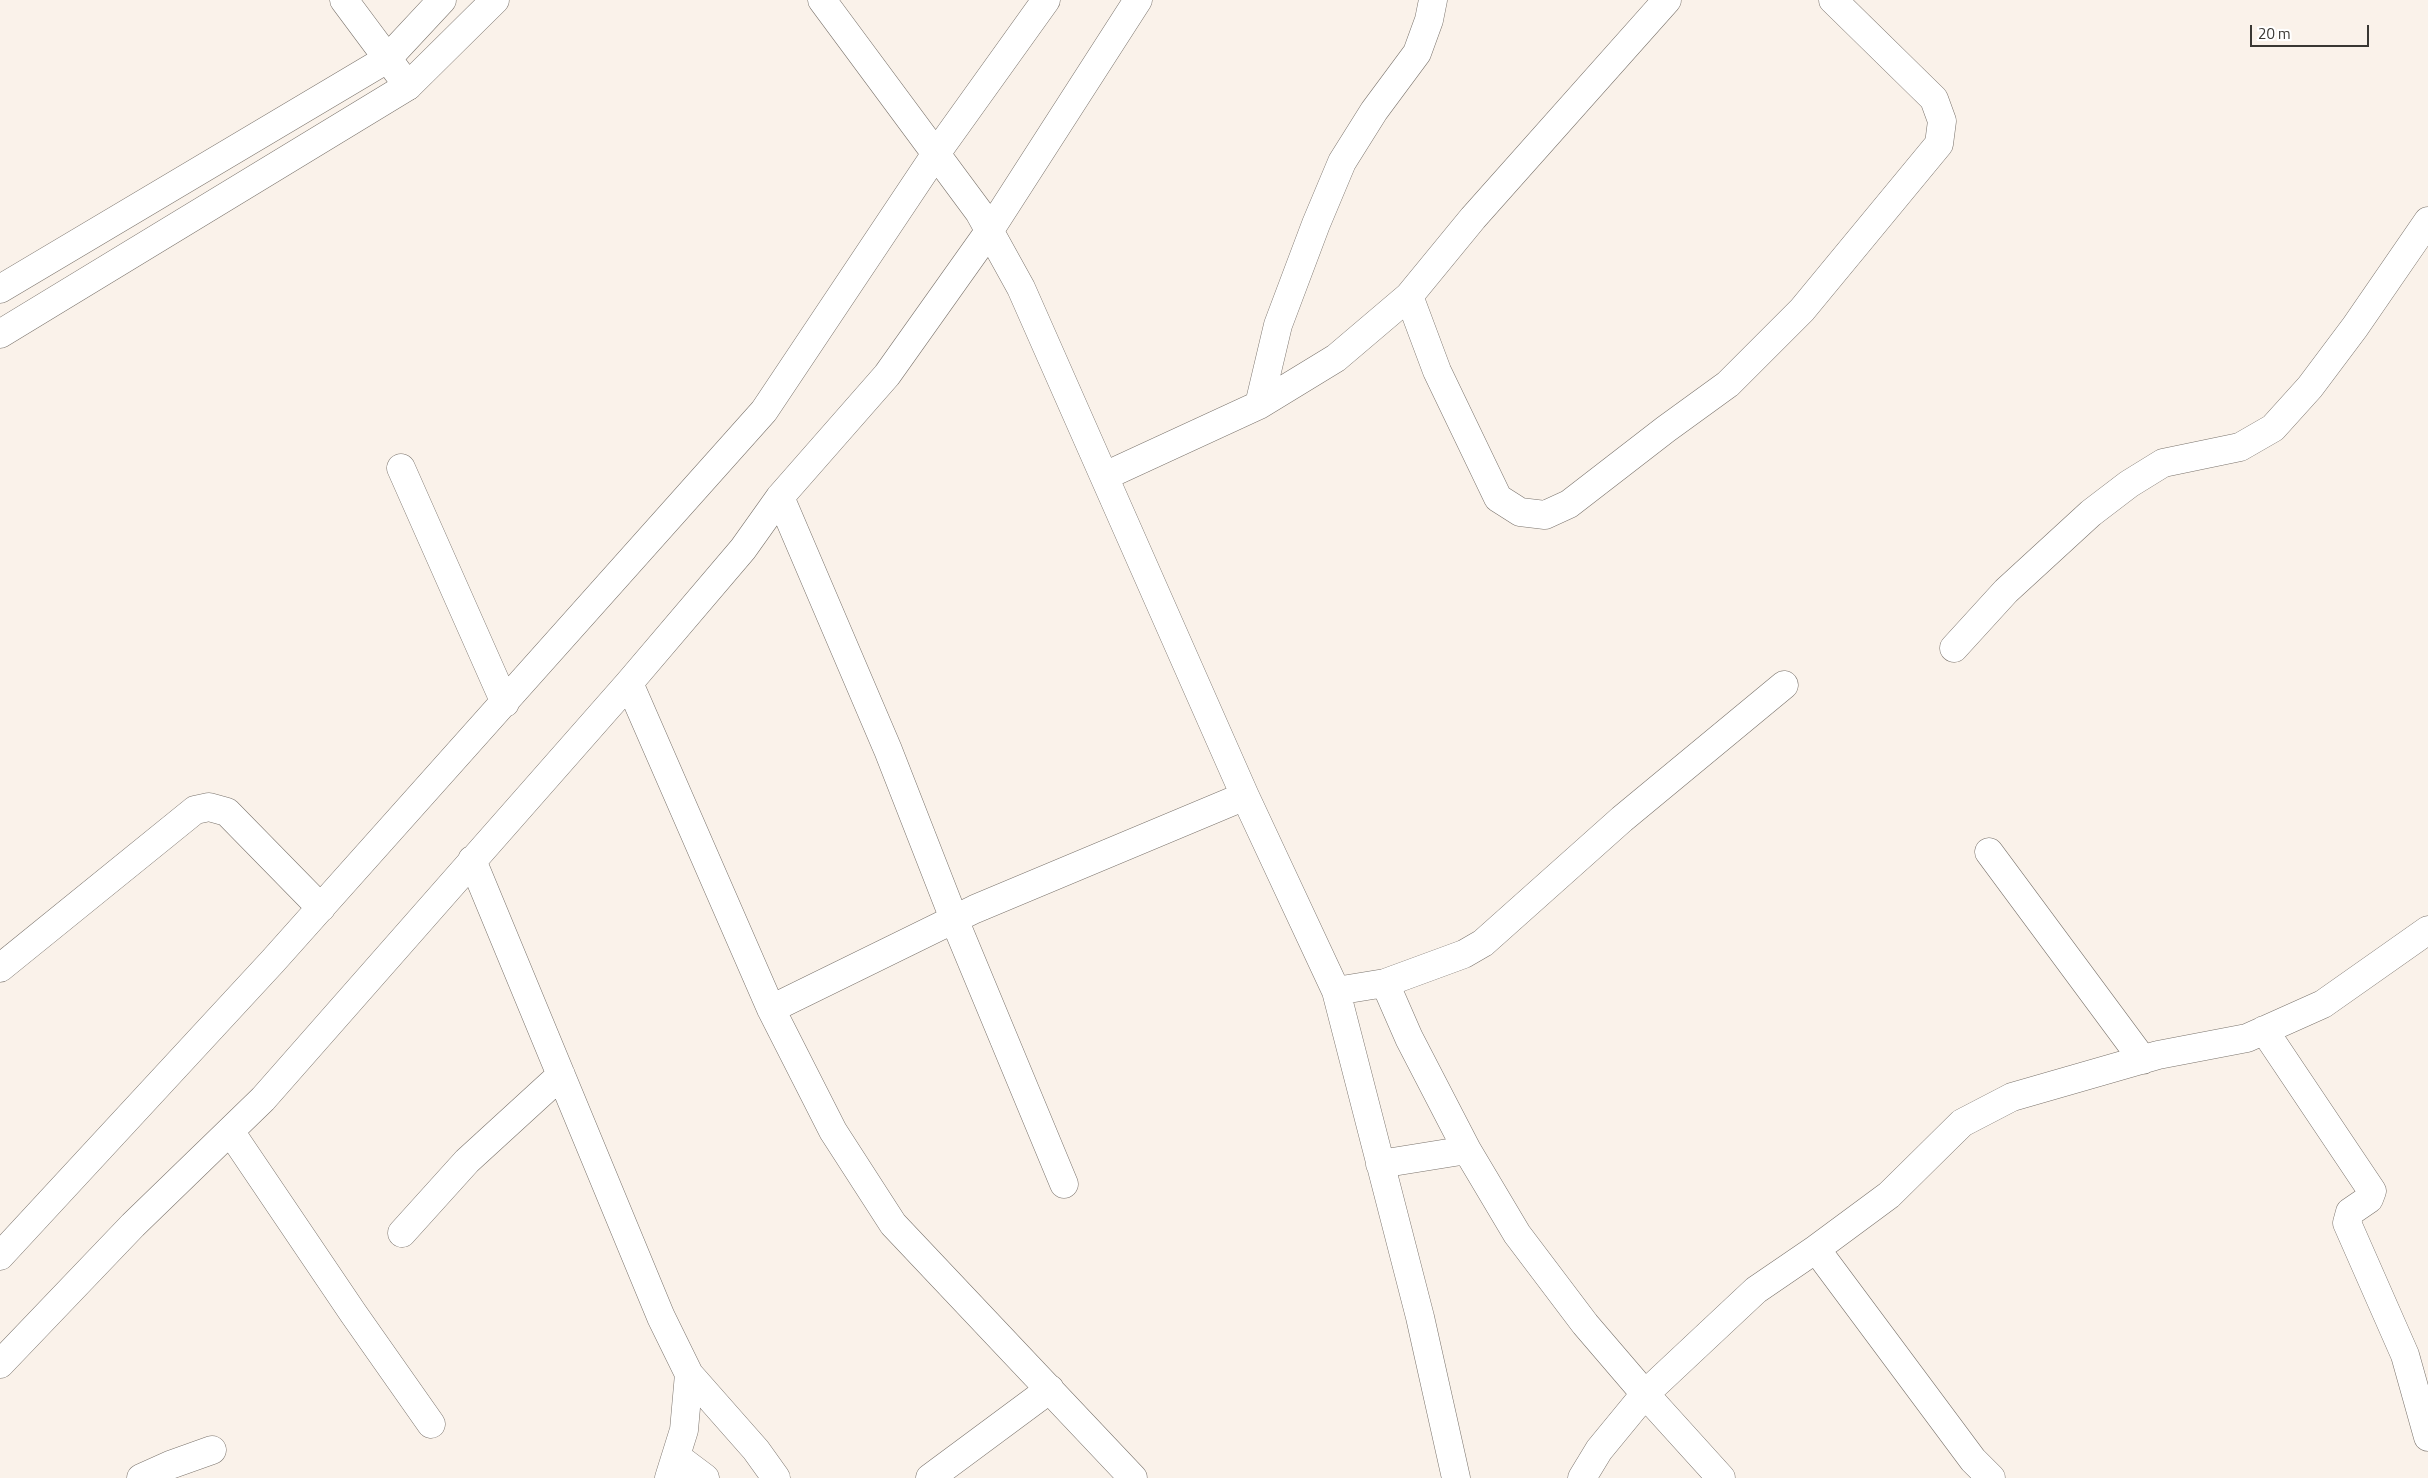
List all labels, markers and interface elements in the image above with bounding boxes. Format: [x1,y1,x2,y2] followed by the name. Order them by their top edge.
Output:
[2253,15,2372,47] scale bar
[2258,22,2291,45] text: 20 m

